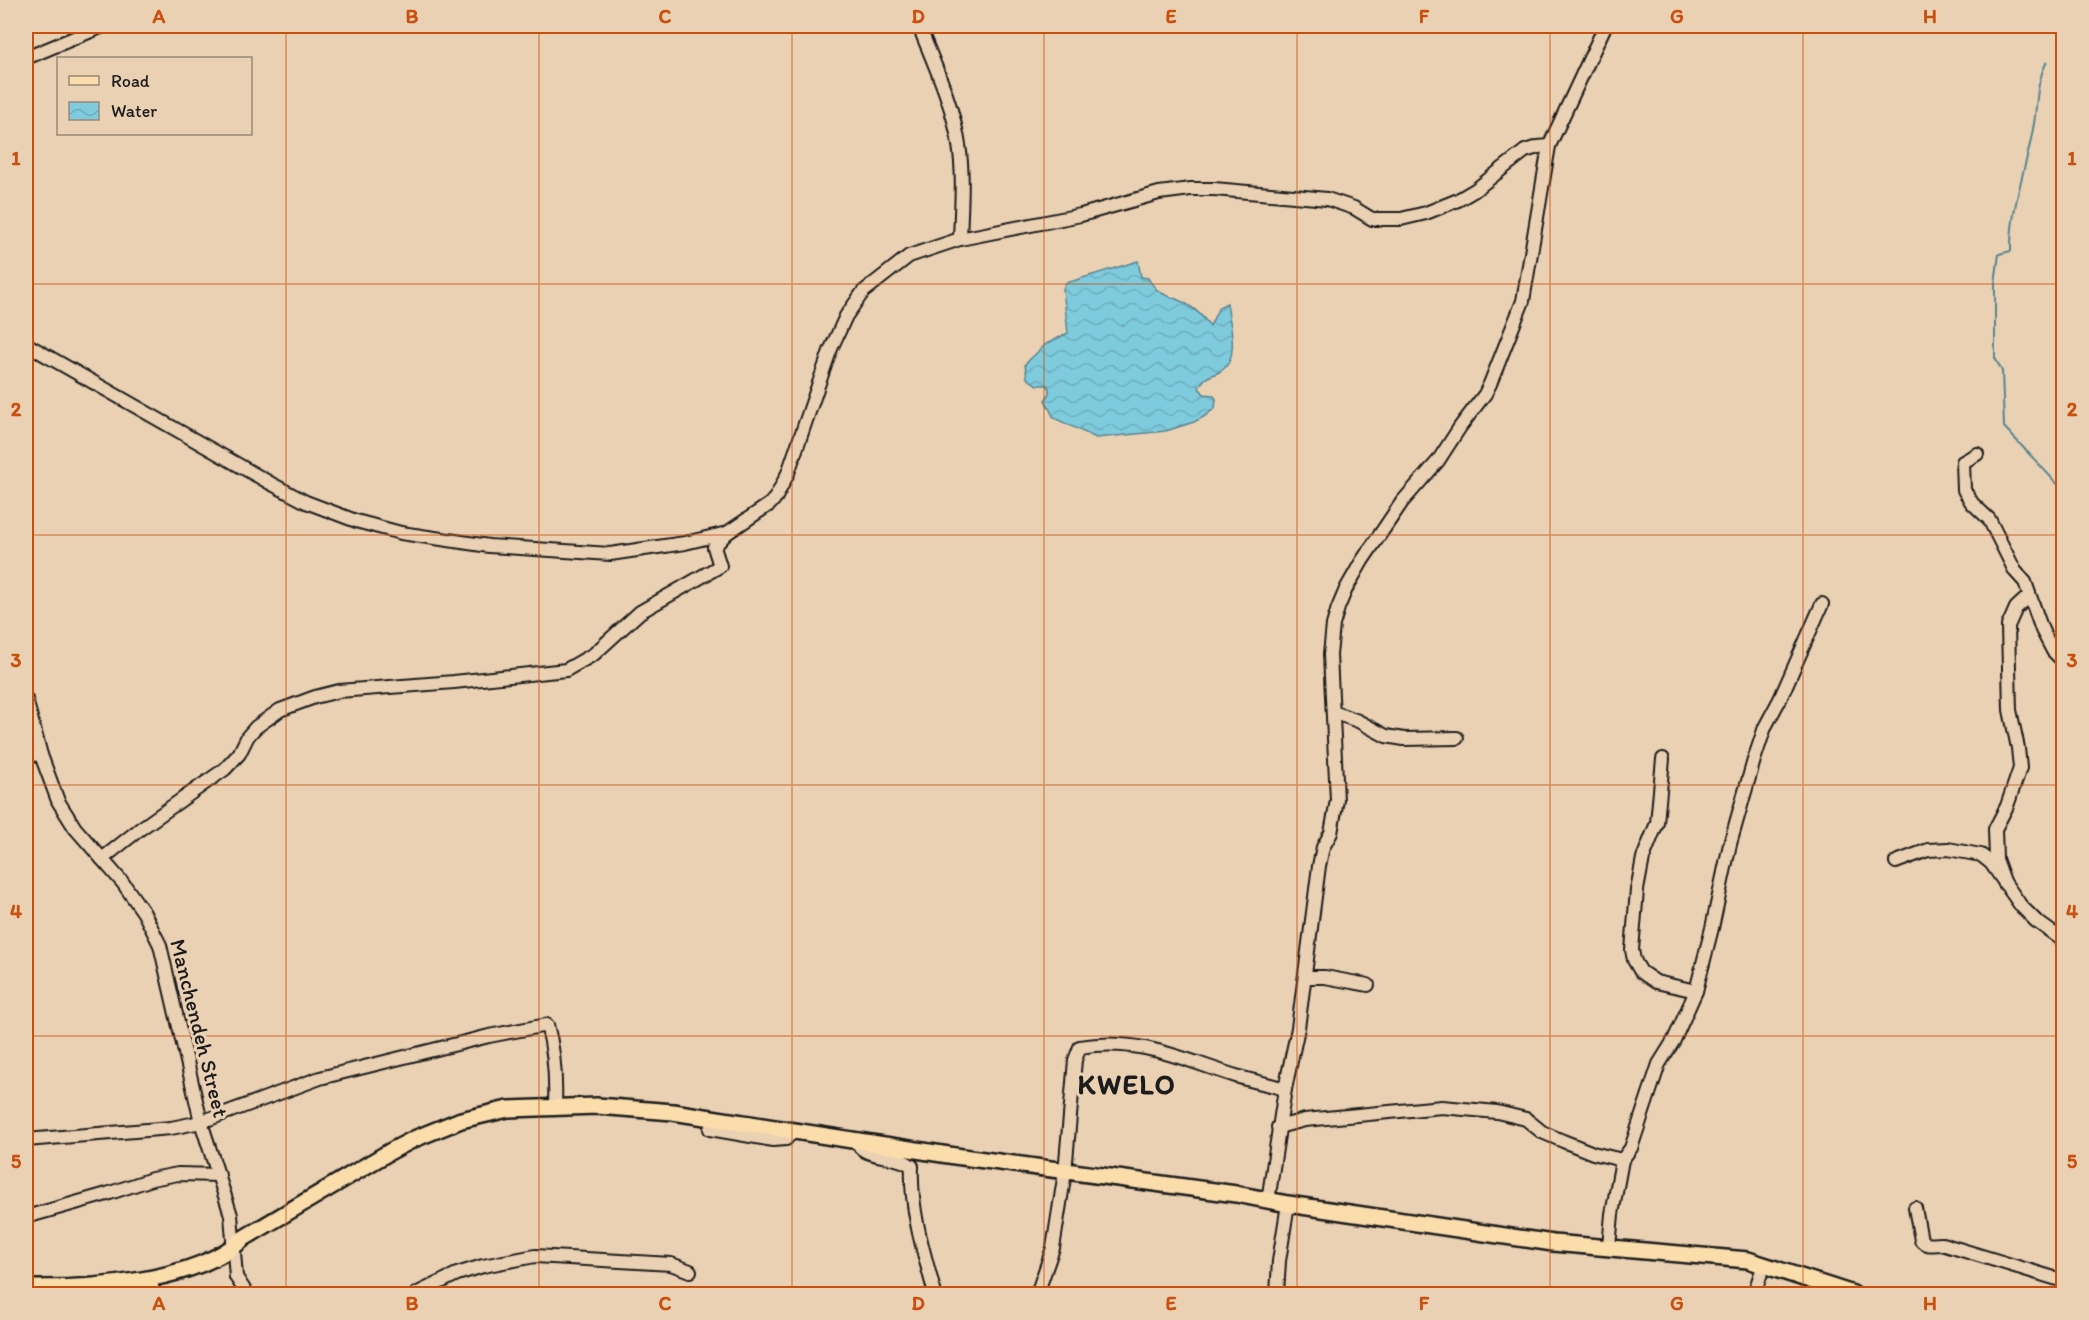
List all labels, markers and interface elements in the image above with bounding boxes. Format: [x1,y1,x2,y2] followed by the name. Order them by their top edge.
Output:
[152,4,166,28] text: A
[406,4,419,28] text: B
[659,4,672,28] text: C
[911,4,925,28] text: D
[1165,4,1177,28] text: E
[1419,4,1430,28] text: F
[1670,4,1684,28] text: G
[1923,4,1937,28] text: H
[57,57,252,135] legend
[111,70,150,92] text: Road
[111,100,157,122] text: Water
[11,146,21,170] text: 1
[2067,146,2077,170] text: 1
[11,397,22,421] text: 2
[2067,397,2078,421] text: 2
[11,648,22,672] text: 3
[2067,648,2078,672] text: 3
[10,899,22,923] text: 4
[2066,899,2078,923] text: 4
[164,936,235,1120] street label: Manchendeh Street
[1078,1067,1176,1101] district label: KWELO
[11,1149,22,1173] text: 5
[2067,1149,2078,1173] text: 5
[152,1291,166,1315] text: A
[406,1291,419,1315] text: B
[659,1291,672,1315] text: C
[911,1291,925,1315] text: D
[1165,1291,1177,1315] text: E
[1419,1291,1430,1315] text: F
[1670,1291,1684,1315] text: G
[1923,1291,1937,1315] text: H

